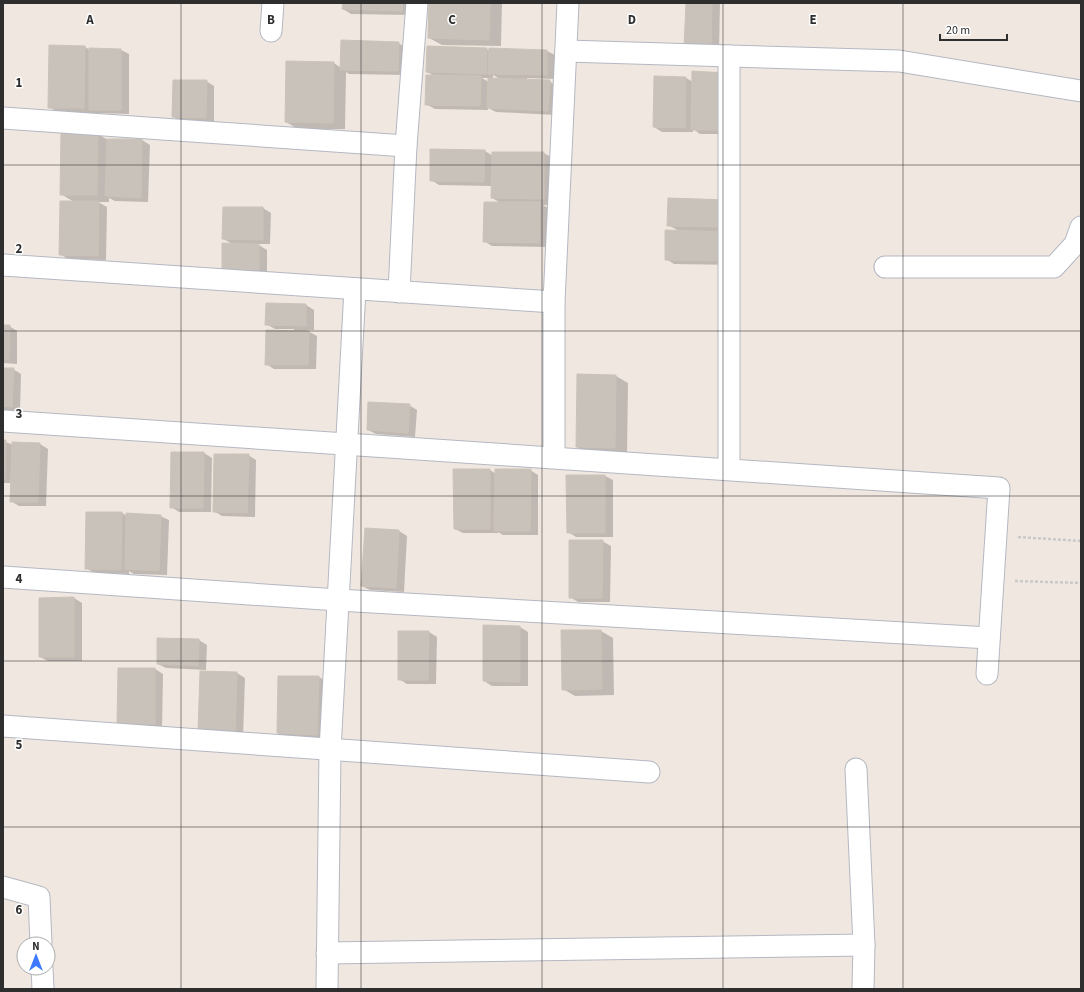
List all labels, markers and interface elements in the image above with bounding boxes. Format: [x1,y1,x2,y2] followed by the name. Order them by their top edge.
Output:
[85,11,94,29] text: A
[267,11,275,29] text: B
[448,11,456,29] text: C
[628,11,636,29] text: D
[809,11,817,29] text: E
[940,16,1007,42] scale bar
[946,22,970,39] text: 20 m
[16,74,23,92] text: 1
[16,240,23,258] text: 2
[16,405,23,423] text: 3
[16,570,23,588] text: 4
[16,736,23,754] text: 5
[16,901,23,919] text: 6
[16,936,56,976] north arrow
[32,939,40,954] text: N

